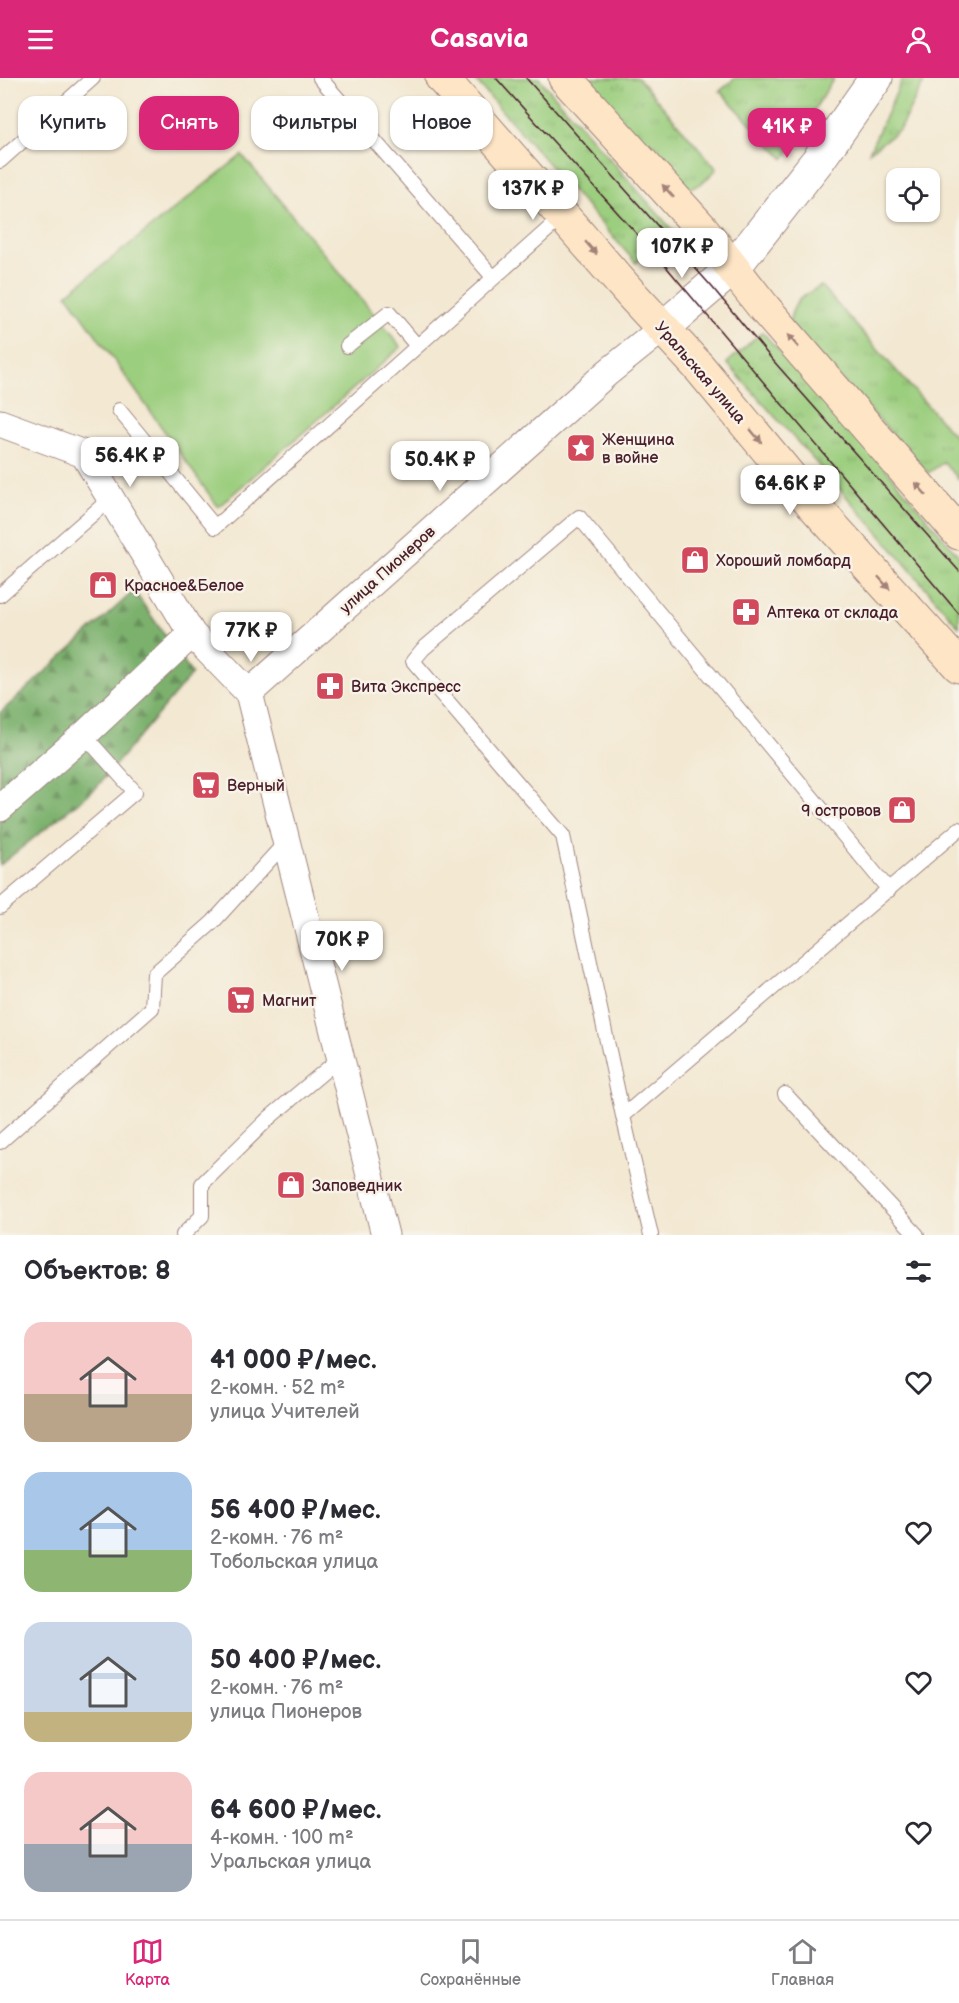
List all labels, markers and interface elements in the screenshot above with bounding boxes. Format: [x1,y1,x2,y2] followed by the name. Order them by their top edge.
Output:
[24,23,57,56] icon: menu
[430,23,529,55] text: Casavia
[902,23,935,56] icon: person
[18,96,127,150] chip: Купить
[139,96,239,150] chip: Снять
[251,96,378,150] chip: Фильтры
[390,96,493,150] chip: Новое
[745,108,829,159] pin: 41K ₽
[762,115,812,139] text: 41K ₽
[886,168,940,222] map controls
[886,168,940,222] button: locate
[484,170,582,221] pin: 137K ₽
[502,177,564,201] text: 137K ₽
[661,184,675,199] one-way arrow
[633,228,731,279] pin: 107K ₽
[651,235,713,259] text: 107K ₽
[584,240,597,255] one-way arrow
[650,318,750,428] street label: Уральская улица
[787,334,800,349] one-way arrow
[750,429,762,444] one-way arrow
[602,431,675,468] place label: Женщина в войне
[565,432,597,464] place icon: Женщина в войне
[75,437,185,488] pin: 56.4K ₽
[385,441,495,492] pin: 50.4K ₽
[95,444,165,468] text: 56.4K ₽
[405,448,475,472] text: 50.4K ₽
[735,465,845,516] pin: 64.6K ₽
[754,472,826,496] text: 64.6K ₽
[915,482,928,497] one-way arrow
[336,522,440,618] street label: улица Пионеров
[679,544,711,576] shop icon: Хороший ломбард
[716,552,851,571] place label: Хороший ломбард
[87,569,119,601] shop icon: Красное&Белое
[877,576,891,591] one-way arrow
[124,577,244,596] place label: Красное&Белое
[730,596,762,628] pharmacy icon: Аптека от склада
[766,604,899,623] place label: Аптека от склада
[209,612,293,663] pin: 77K ₽
[225,619,277,643] text: 77K ₽
[314,670,346,702] pharmacy icon: Вита Экспресс
[351,678,461,697] place label: Вита Экспресс
[190,769,222,801] supermarket icon: Верный
[227,777,285,796] place label: Верный
[886,794,918,826] shop icon: 9 островов
[801,802,882,821] place label: 9 островов
[300,921,384,972] pin: 70K ₽
[315,928,369,952] text: 70K ₽
[225,984,257,1016] supermarket icon: Магнит
[262,992,317,1011] place label: Магнит
[275,1169,307,1201] shop icon: Заповедник
[312,1177,402,1196] place label: Заповедник
[902,1255,935,1288] icon: filters
[24,1256,171,1287] text: Объектов: 8
[210,1345,377,1376] text: 41 000 ₽/мес.
[72,1346,144,1418] icon: home
[902,1366,935,1399] icon: heart
[210,1376,345,1400] text: 2-комн. · 52 m²
[210,1400,360,1424] text: улица Учителей
[210,1495,381,1526] text: 56 400 ₽/мес.
[72,1496,144,1568] icon: home
[902,1516,935,1549] icon: heart
[210,1526,343,1550] text: 2-комн. · 76 m²
[210,1550,378,1574] text: Тобольская улица
[210,1645,381,1676] text: 50 400 ₽/мес.
[72,1646,144,1718] icon: home
[902,1666,935,1699] icon: heart
[210,1676,343,1700] text: 2-комн. · 76 m²
[210,1700,362,1724] text: улица Пионеров
[210,1795,382,1826] text: 64 600 ₽/мес.
[72,1796,144,1868] icon: home
[902,1816,935,1849] icon: heart
[210,1826,354,1850] text: 4-комн. · 100 m²
[210,1850,371,1874] text: Уральская улица
[125,1935,170,1990] tab: Карта
[420,1935,521,1990] tab: Сохранённые
[771,1935,834,1990] tab: Главная

